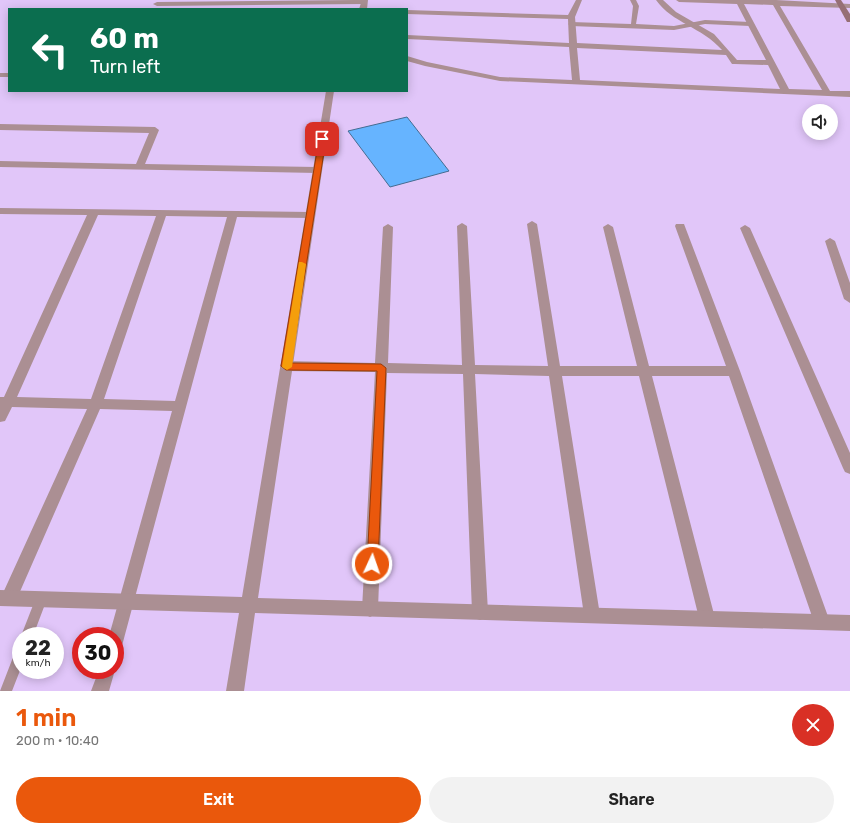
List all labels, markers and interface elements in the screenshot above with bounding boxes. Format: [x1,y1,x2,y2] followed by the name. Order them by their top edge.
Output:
[90,22,159,55] text: 60 m
[24,24,76,76] icon: left
[90,56,160,78] text: Turn left
[802,104,838,140] map controls
[802,104,838,140] button: sound
[305,122,339,156] pin
[311,128,333,150] icon: arrive
[351,543,393,585] position arrow
[72,627,124,679] speed limit sign: 30
[25,636,51,660] text: 22
[26,657,50,669] text: km/h
[16,704,76,732] text: 1 min
[792,704,834,746] button: close
[16,733,99,748] text: 200 m · 10:40
[16,777,421,823] button: Exit
[429,777,834,823] button: Share

